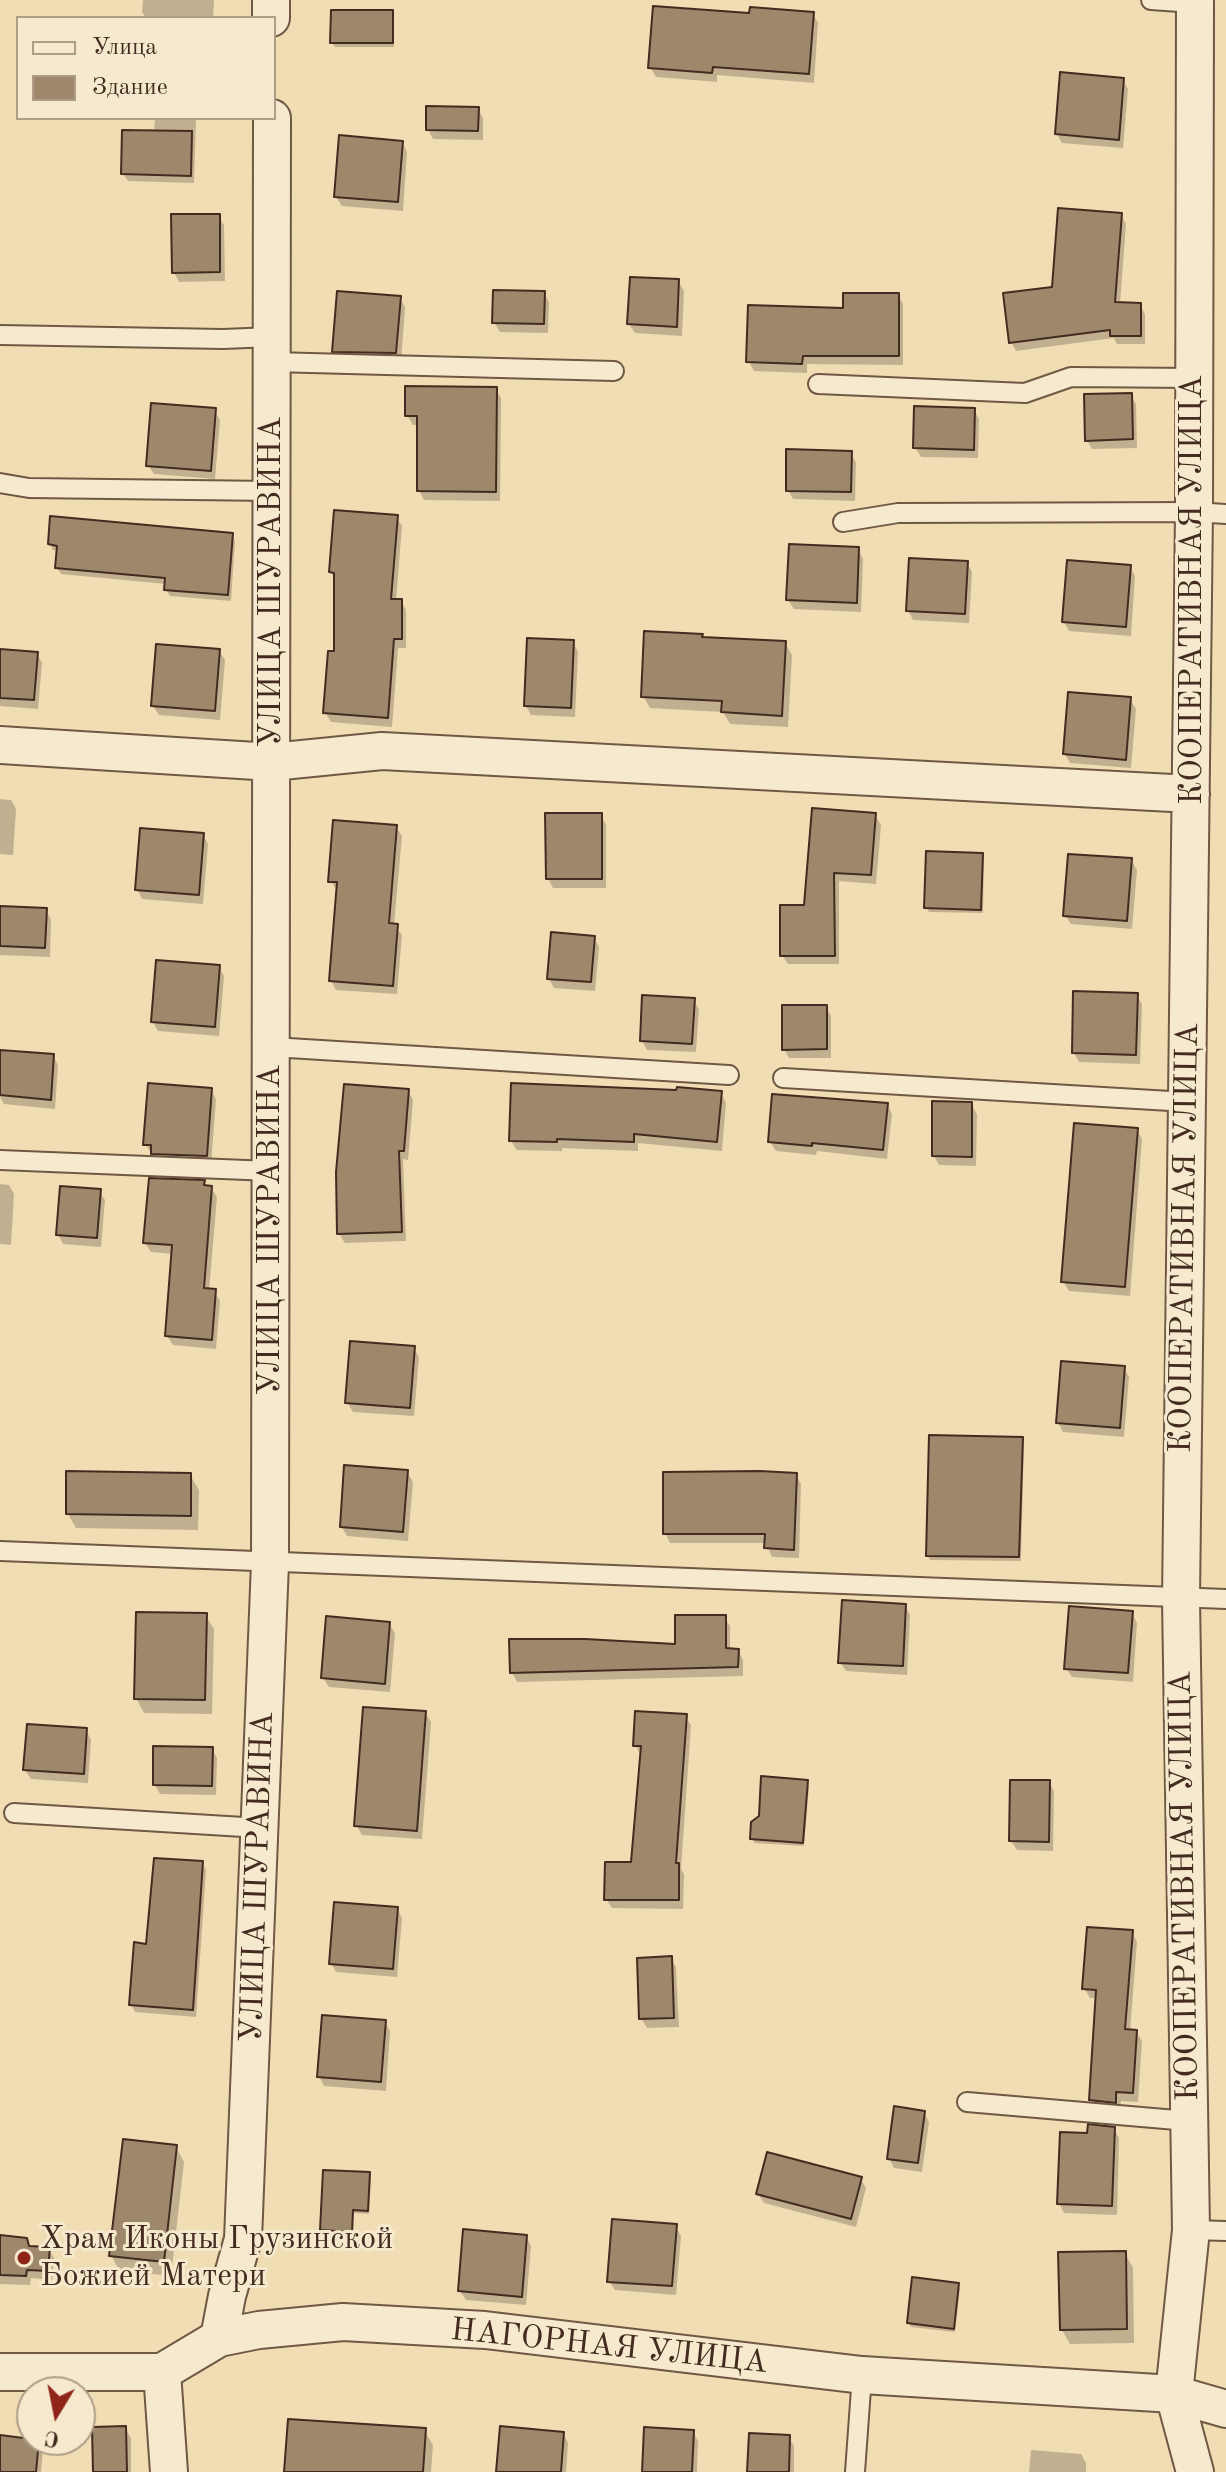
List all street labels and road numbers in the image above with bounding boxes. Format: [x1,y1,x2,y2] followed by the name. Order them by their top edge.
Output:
[1174,375,1212,805] street label: КООПЕРАТИВНАЯ УЛИЦА
[253,417,291,747] street label: УЛИЦА ШУРАВИНА
[1162,1023,1208,1453] street label: КООПЕРАТИВНАЯ УЛИЦА
[252,1065,290,1395] street label: УЛИЦА ШУРАВИНА
[1162,1671,1208,2101] street label: КООПЕРАТИВНАЯ УЛИЦА
[233,1711,283,2043] street label: УЛИЦА ШУРАВИНА
[449,2311,769,2383] street label: НАГОРНАЯ УЛИЦА

